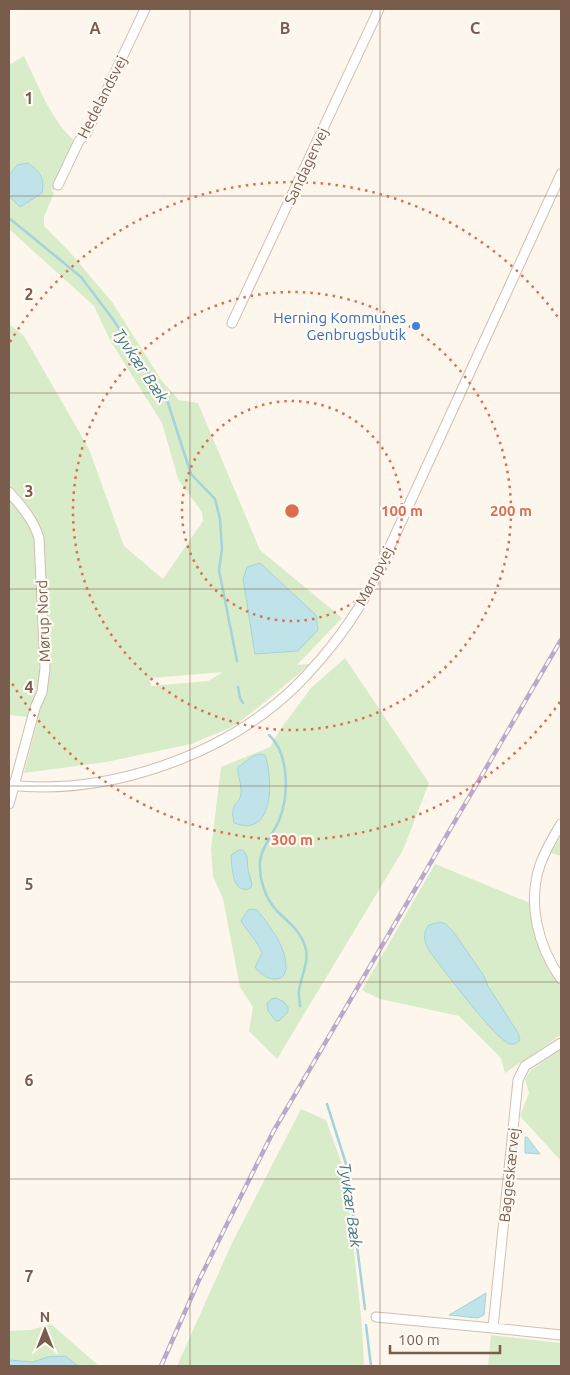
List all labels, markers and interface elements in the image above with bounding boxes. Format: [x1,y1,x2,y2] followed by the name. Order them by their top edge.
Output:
[89,19,101,37] text: A
[280,19,290,37] text: B
[470,19,480,37] text: C
[74,53,130,141] street label: Hedelandsvej
[24,89,34,107] text: 1
[281,125,331,207] street label: Sandagervej
[24,285,34,303] text: 2
[273,309,406,343] place label: Herning Kommunes Genbrugsbutik
[410,320,422,332] marker: Herning Kommunes Genbrugsbutik
[110,325,173,406] water label: Tyvkær Bæk
[24,482,34,500] text: 3
[283,502,301,520] centre of rings
[381,502,423,519] text: 100 m
[490,502,532,519] text: 200 m
[352,544,396,608] street label: Mørupvej
[33,580,53,662] street label: Mørup Nord
[24,678,34,696] text: 4
[271,831,313,848] text: 300 m
[24,875,34,893] text: 5
[24,1071,34,1089] text: 6
[496,1127,522,1223] street label: Baggeskærvej
[336,1161,366,1249] water label: Tyvkær Bæk
[24,1267,34,1285] text: 7
[20,1305,70,1355] north arrow
[40,1309,50,1325] text: N
[390,1322,500,1354] scale bar
[398,1331,440,1348] text: 100 m

